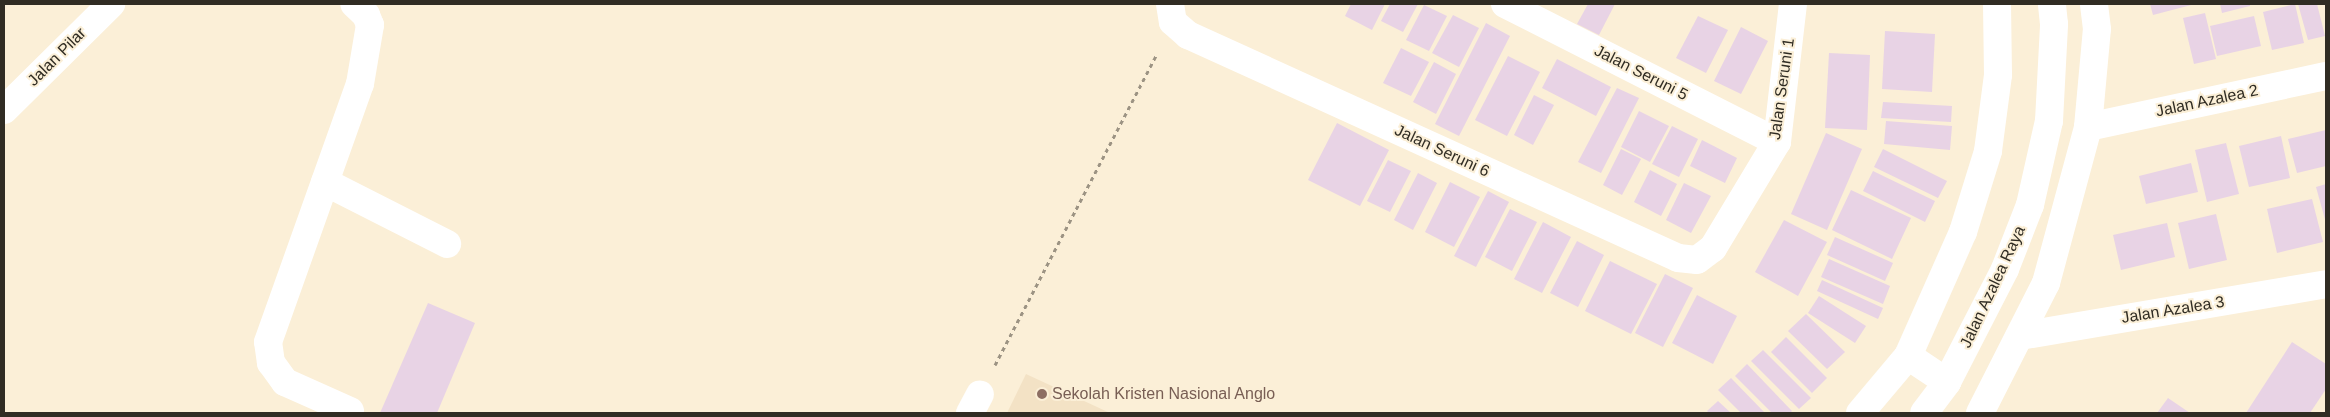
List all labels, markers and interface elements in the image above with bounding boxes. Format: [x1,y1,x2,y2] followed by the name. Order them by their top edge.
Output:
[24,24,90,90] street label: Jalan Pilar
[1765,37,1799,141] street label: Jalan Seruni 1
[1591,41,1691,105] street label: Jalan Seruni 5
[2154,81,2260,121] street label: Jalan Azalea 2
[1392,121,1492,181] street label: Jalan Seruni 6
[1956,222,2030,352] street label: Jalan Azalea Raya
[2120,292,2226,328] street label: Jalan Azalea 3
[1052,384,1276,404] place label: Sekolah Kristen Nasional Anglo
[1036,388,1048,400] marker: Sekolah Kristen Nasional Anglo

